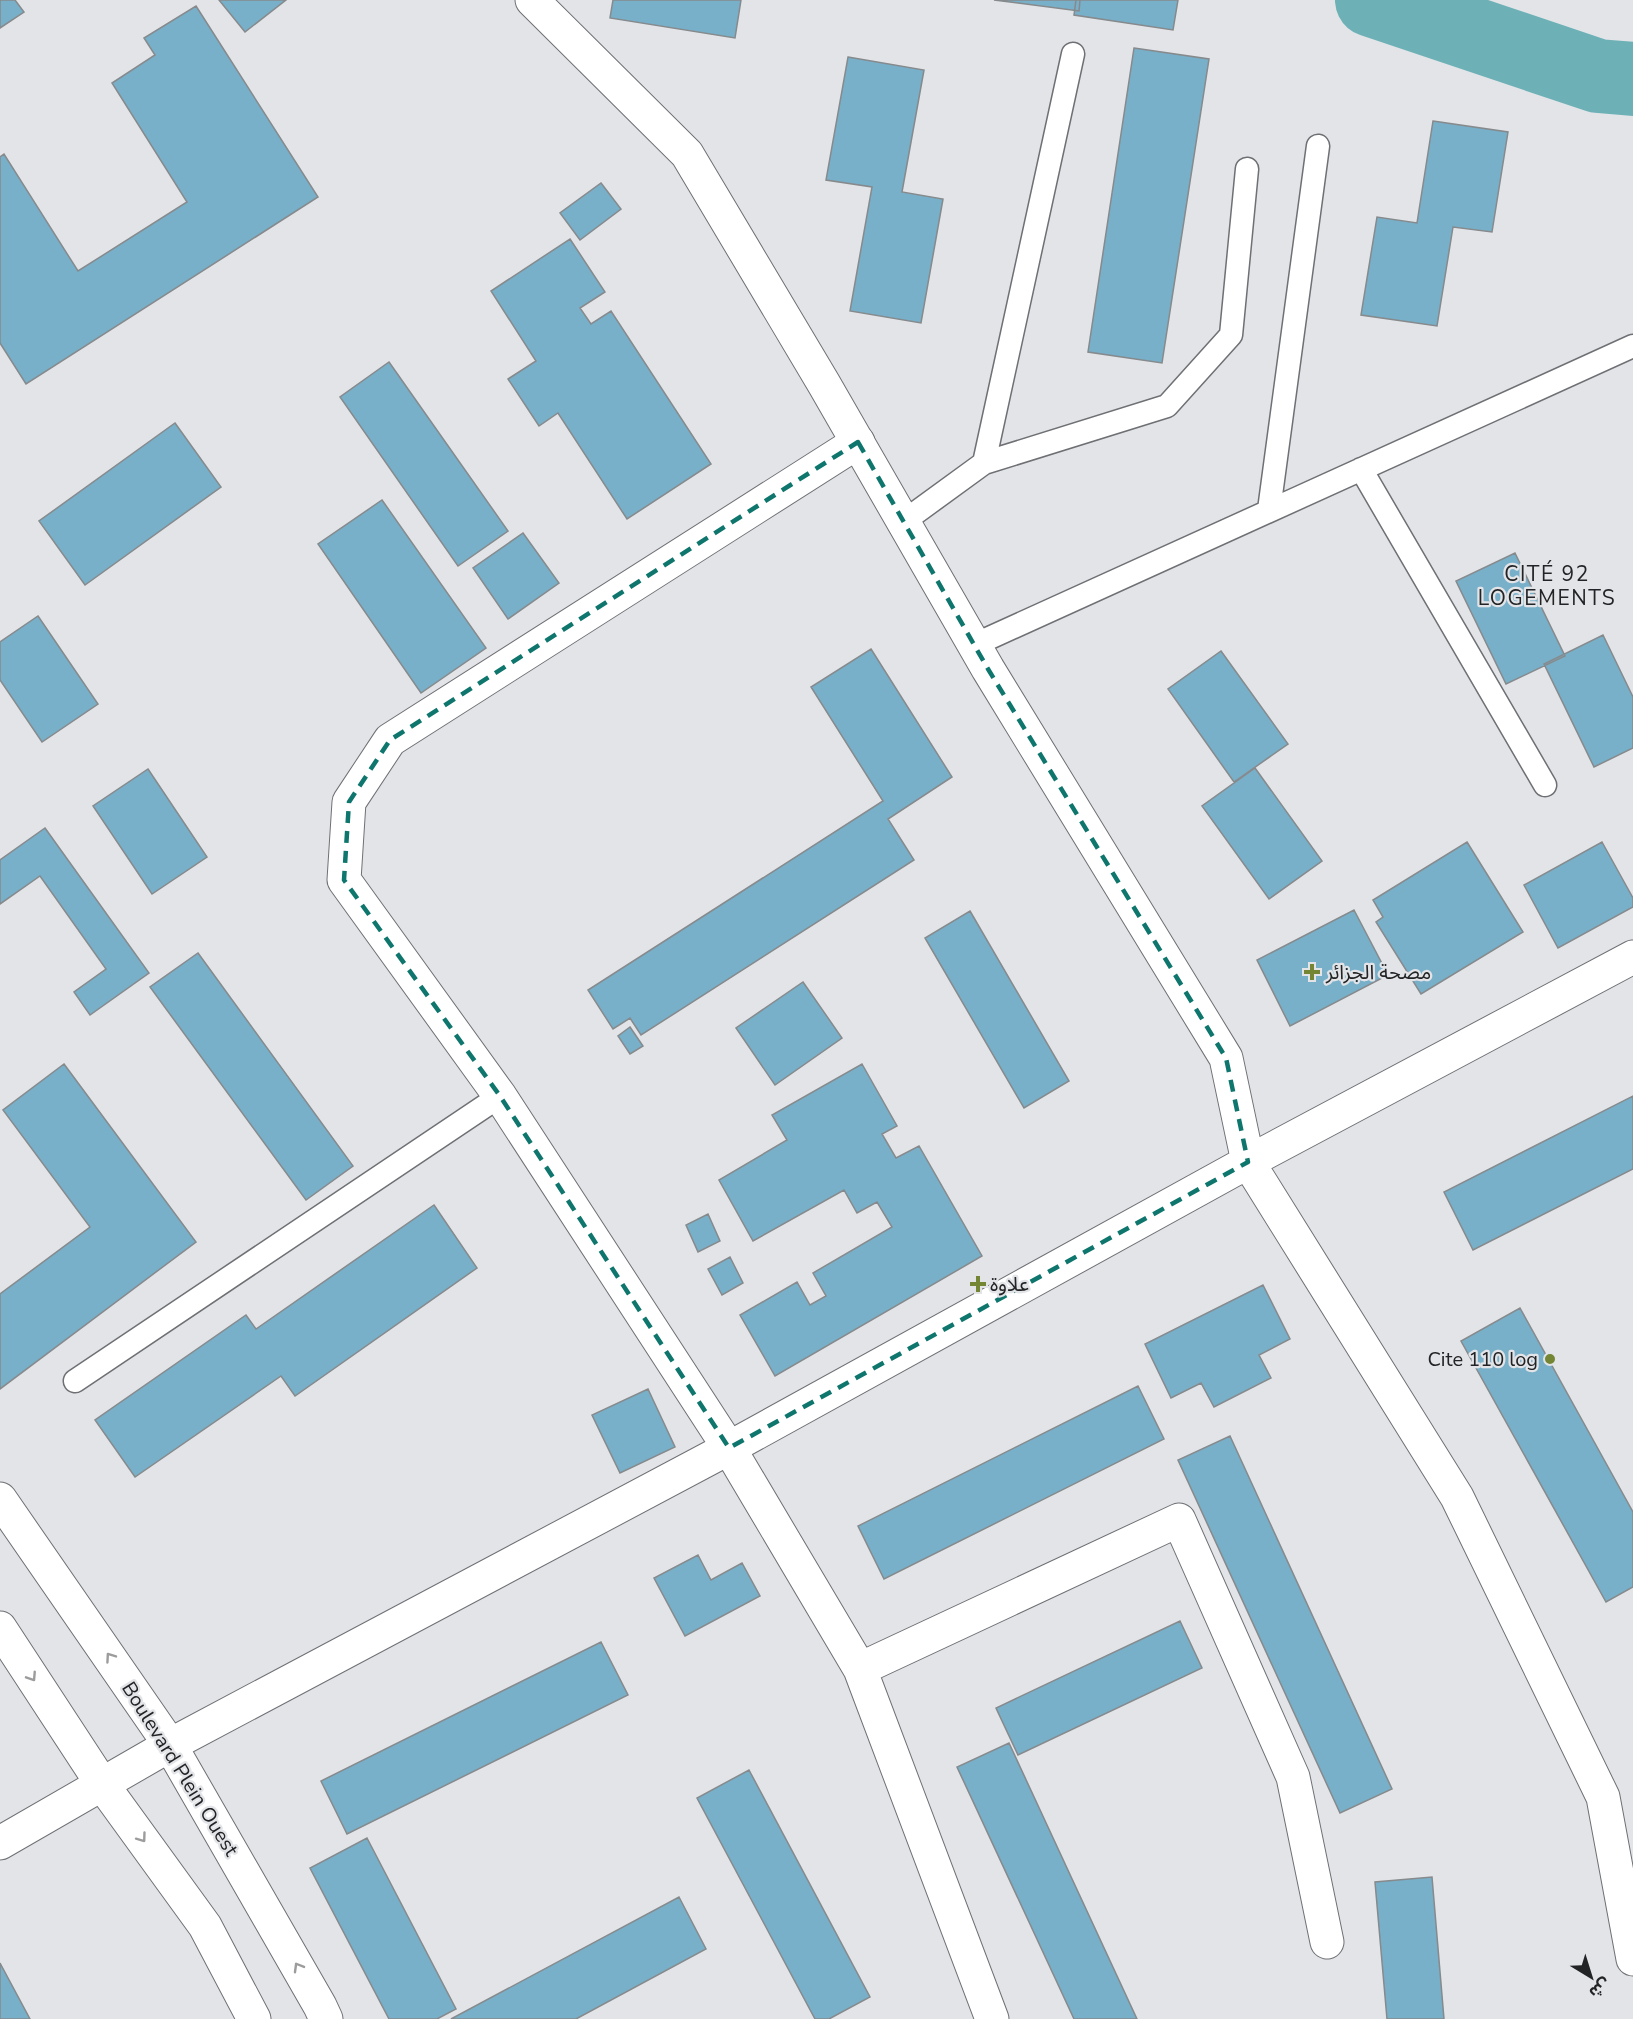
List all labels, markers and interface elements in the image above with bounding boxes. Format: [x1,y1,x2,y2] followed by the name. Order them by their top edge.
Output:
[1478,560,1616,612] district label: CITÉ 92 LOGEMENTS
[1325,959,1431,986] place label: مصحة الجزائر
[1303,963,1321,981] marker: مصحة الجزائر
[990,1271,1029,1298] place label: علاوة
[971,1277,985,1291] marker: علاوة
[1427,1346,1538,1373] place label: Cite 110 log
[1543,1352,1557,1366] marker: Cite 110 log
[106,1653,117,1664] one-way arrow
[25,1670,36,1681] one-way arrow
[115,1677,245,1862] street label: Boulevard Plein Ouest
[135,1832,146,1843] one-way arrow
[1561,1947,1621,2007] north arrow
[294,1963,305,1974] one-way arrow
[1584,1973,1615,2003] text: ش

